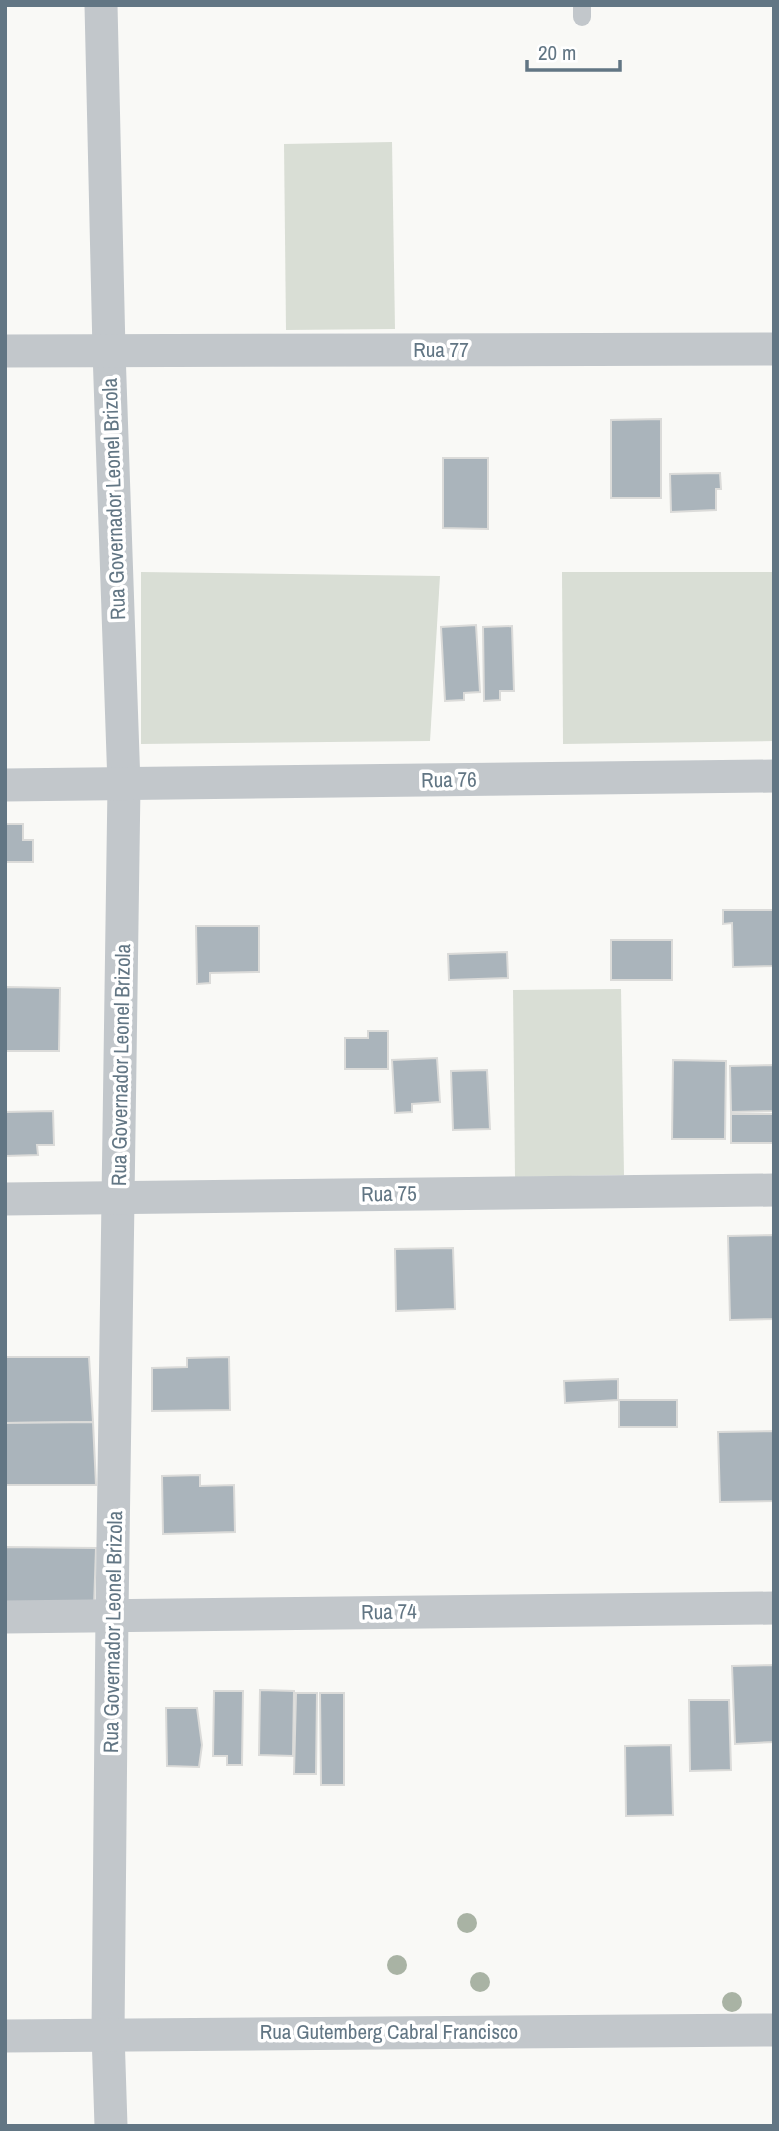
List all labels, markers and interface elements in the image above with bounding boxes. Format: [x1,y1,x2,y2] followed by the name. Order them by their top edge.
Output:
[527,28,620,72] scale bar
[538,38,576,67] text: 20 m
[413,335,469,364] street label: Rua 77
[95,377,132,621] street label: Rua Governador Leonel Brizola
[421,765,477,794] street label: Rua 76
[104,943,137,1186] street label: Rua Governador Leonel Brizola
[361,1179,417,1208] street label: Rua 75
[96,1510,129,1753] street label: Rua Governador Leonel Brizola
[361,1597,417,1626] street label: Rua 74
[260,2017,518,2046] street label: Rua Gutemberg Cabral Francisco

